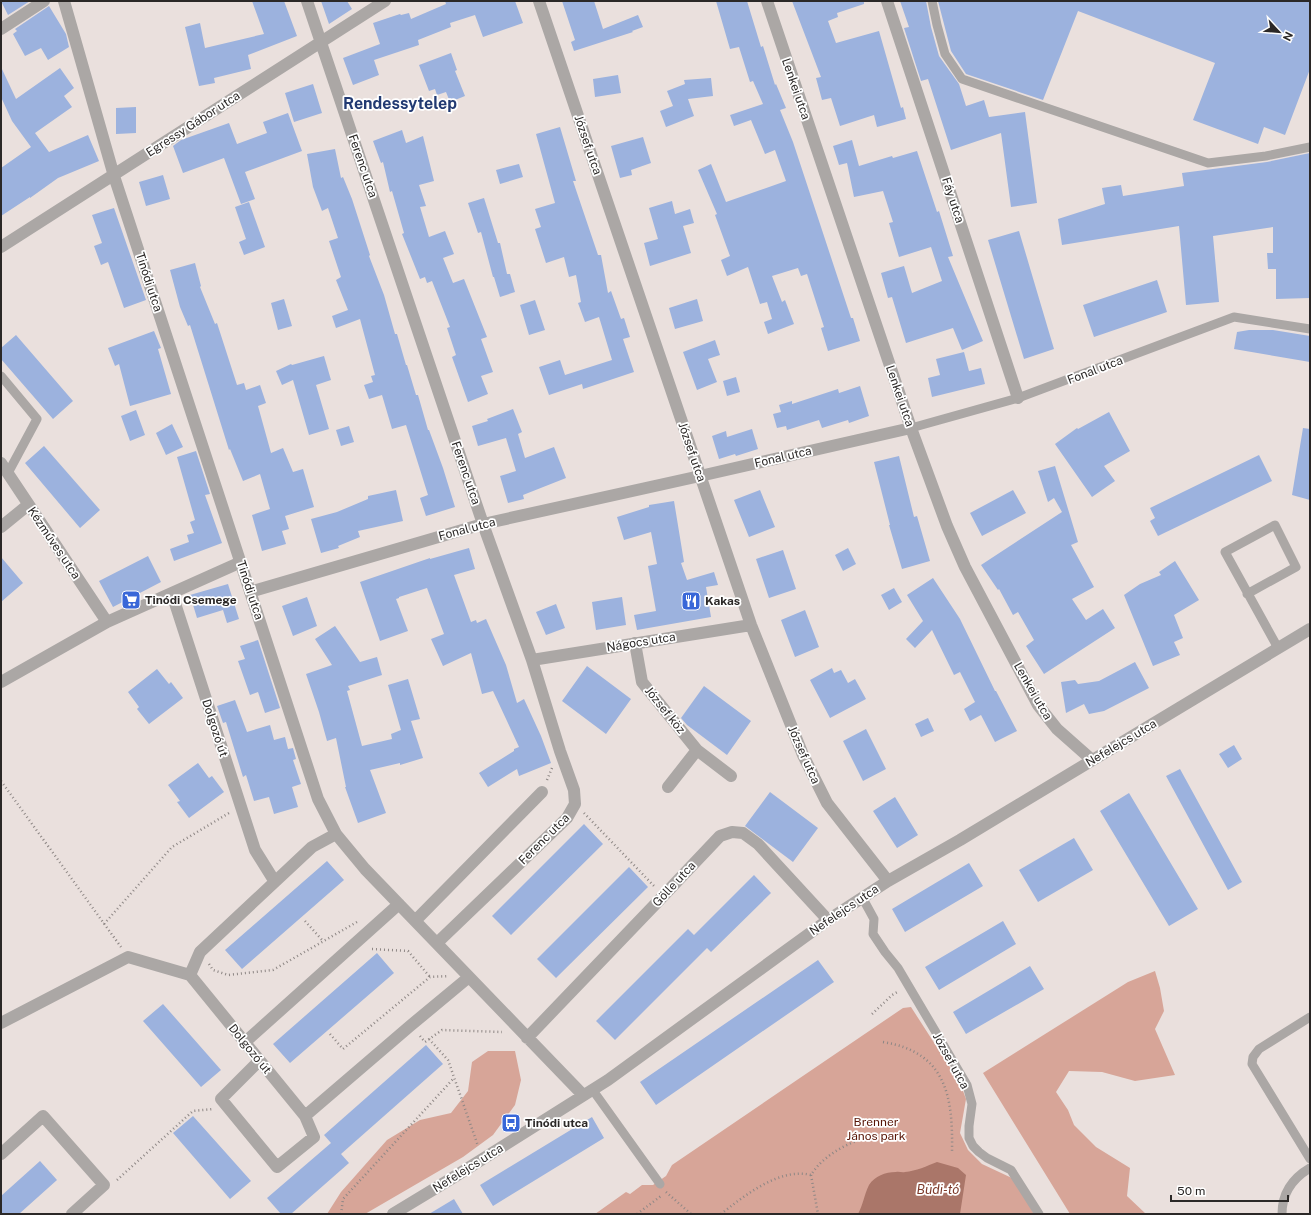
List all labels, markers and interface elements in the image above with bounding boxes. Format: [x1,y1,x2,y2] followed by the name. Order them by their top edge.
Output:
[1259,12,1299,52] north arrow
[1281,30,1295,43] text: N
[779,56,813,122] street label: Lenkei utca
[143,88,243,160] street label: Egressy Gábor utca
[343,94,457,113] district label: Rendessytelep
[571,113,605,177] street label: József utca
[346,133,380,199] street label: Ferenc utca
[939,175,967,225] street label: Fáy utca
[133,251,165,313] street label: Tinódi utca
[1065,353,1125,387] street label: Fonal utca
[883,363,917,429] street label: Lenkei utca
[675,420,709,484] street label: József utca
[449,440,483,506] street label: Ferenc utca
[753,444,813,470] street label: Fonal utca
[25,504,83,582] street label: Kézműves utca
[437,515,497,543] street label: Fonal utca
[234,559,266,621] street label: Tinódi utca
[120,589,142,611] supermarket icon: Tinódi Csemege
[680,590,702,612] restaurant icon: Kakas
[145,593,237,607] place label: Tinódi Csemege
[705,594,740,608] place label: Kakas
[605,630,677,654] street label: Nágocs utca
[1011,660,1055,722] street label: Lenkei utca
[642,684,688,736] street label: József köz
[199,697,231,759] street label: Dolgozó út
[1083,716,1159,770] street label: Nefelejcs utca
[785,724,823,786] street label: József utca
[516,811,572,867] street label: Ferenc utca
[650,859,698,909] street label: Gölle utca
[807,882,881,938] street label: Nefelejcs utca
[226,1021,274,1077] street label: Dolgozó út
[930,1031,972,1091] street label: József utca
[500,1112,522,1134] bus stop icon: Tinódi utca
[846,1115,906,1143] park label: Brenner János park
[525,1116,588,1130] place label: Tinódi utca
[430,1141,506,1195] street label: Nefelejcs utca
[1171,1177,1288,1203] scale bar
[917,1182,959,1197] water label: Büdi-tó
[1177,1184,1205,1198] text: 50 m

